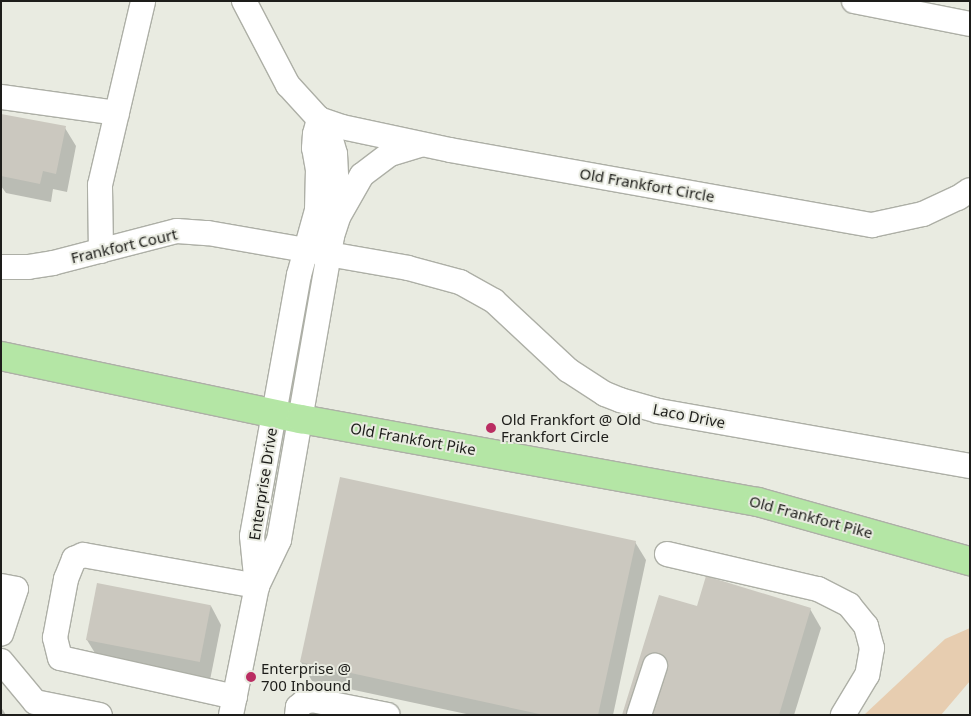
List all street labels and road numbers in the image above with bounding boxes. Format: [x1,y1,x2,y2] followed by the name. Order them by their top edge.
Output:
[578,164,716,206] street label: Old Frankfort Circle
[69,225,179,267] street label: Frankfort Court
[651,400,727,432] street label: Laco Drive
[349,419,477,459] street label: Old Frankfort Pike
[245,426,281,542] street label: Enterprise Drive
[747,492,875,542] street label: Old Frankfort Pike

